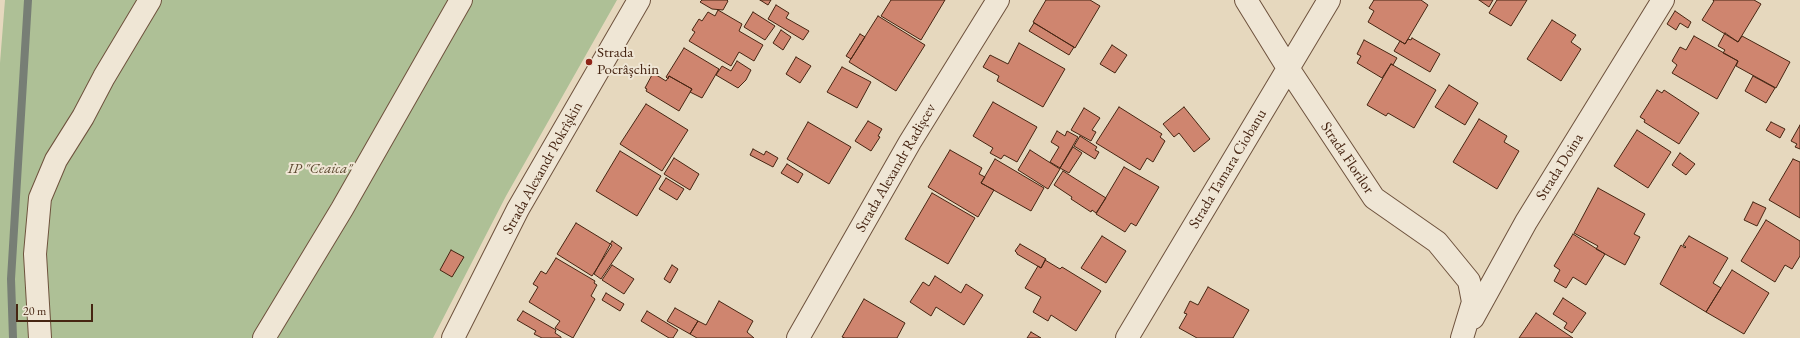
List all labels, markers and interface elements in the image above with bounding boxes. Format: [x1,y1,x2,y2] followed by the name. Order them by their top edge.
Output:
[597,44,659,79] place label: Strada Pocrâşchin
[584,57,594,67] marker: Strada Pocrâşchin
[499,99,587,237] street label: Strada Alexandr Pokrîșkin
[852,100,940,236] street label: Strada Alexandr Radișcev
[1185,106,1271,232] street label: Strada Tamara Ciobanu
[1316,119,1378,197] street label: Strada Florilor
[1532,130,1588,204] street label: Strada Doina
[288,160,352,178] park label: IP "Ceaica"
[18,296,95,322] scale bar
[23,303,46,319] text: 20 m

